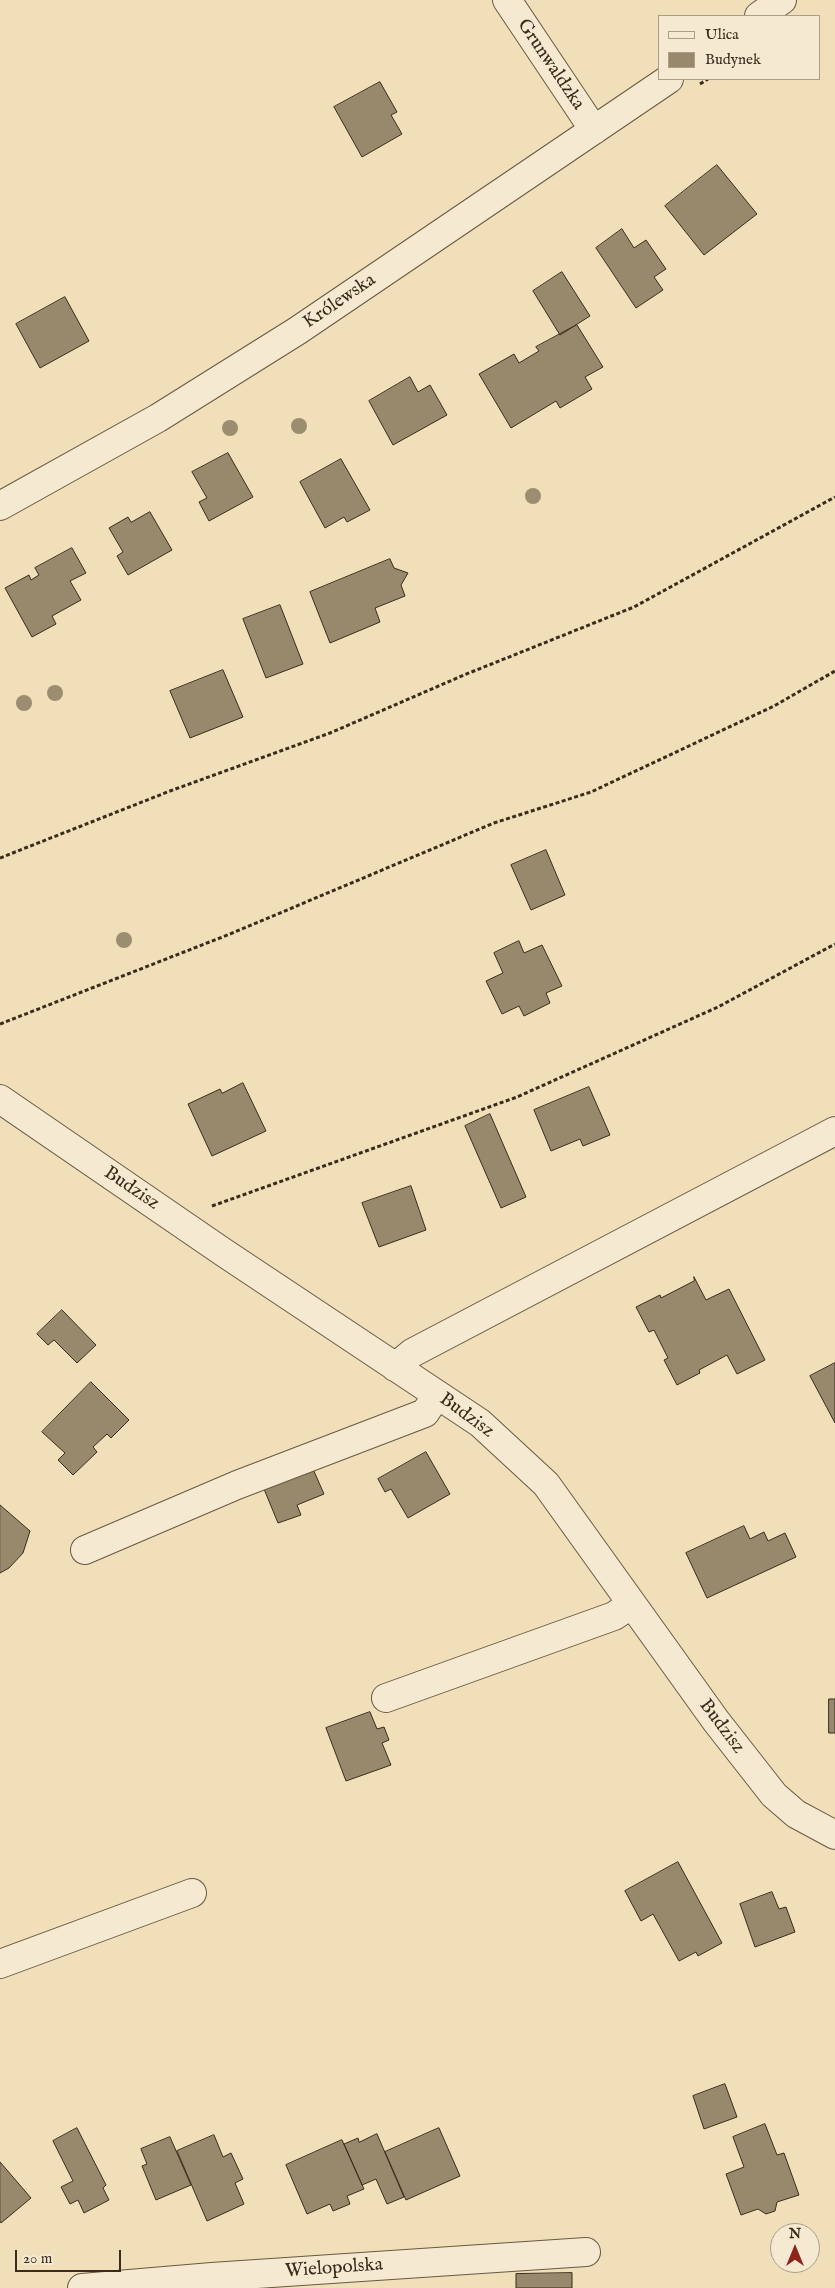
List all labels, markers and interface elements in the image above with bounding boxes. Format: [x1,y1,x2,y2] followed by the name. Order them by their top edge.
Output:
[511,15,589,115] street label: Grunwaldzka
[658,15,820,80] legend
[705,25,739,44] text: Ulica
[705,50,761,69] text: Budynek
[300,270,380,334] street label: Królewska
[99,1162,163,1216] street label: Budzisz
[434,1389,498,1443] street label: Budzisz
[693,1695,749,1759] street label: Budzisz
[770,2223,820,2273] north arrow
[789,2225,801,2243] text: N
[18,2240,124,2272] scale bar
[23,2249,52,2268] text: 20 m
[284,2254,384,2284] street label: Wielopolska

